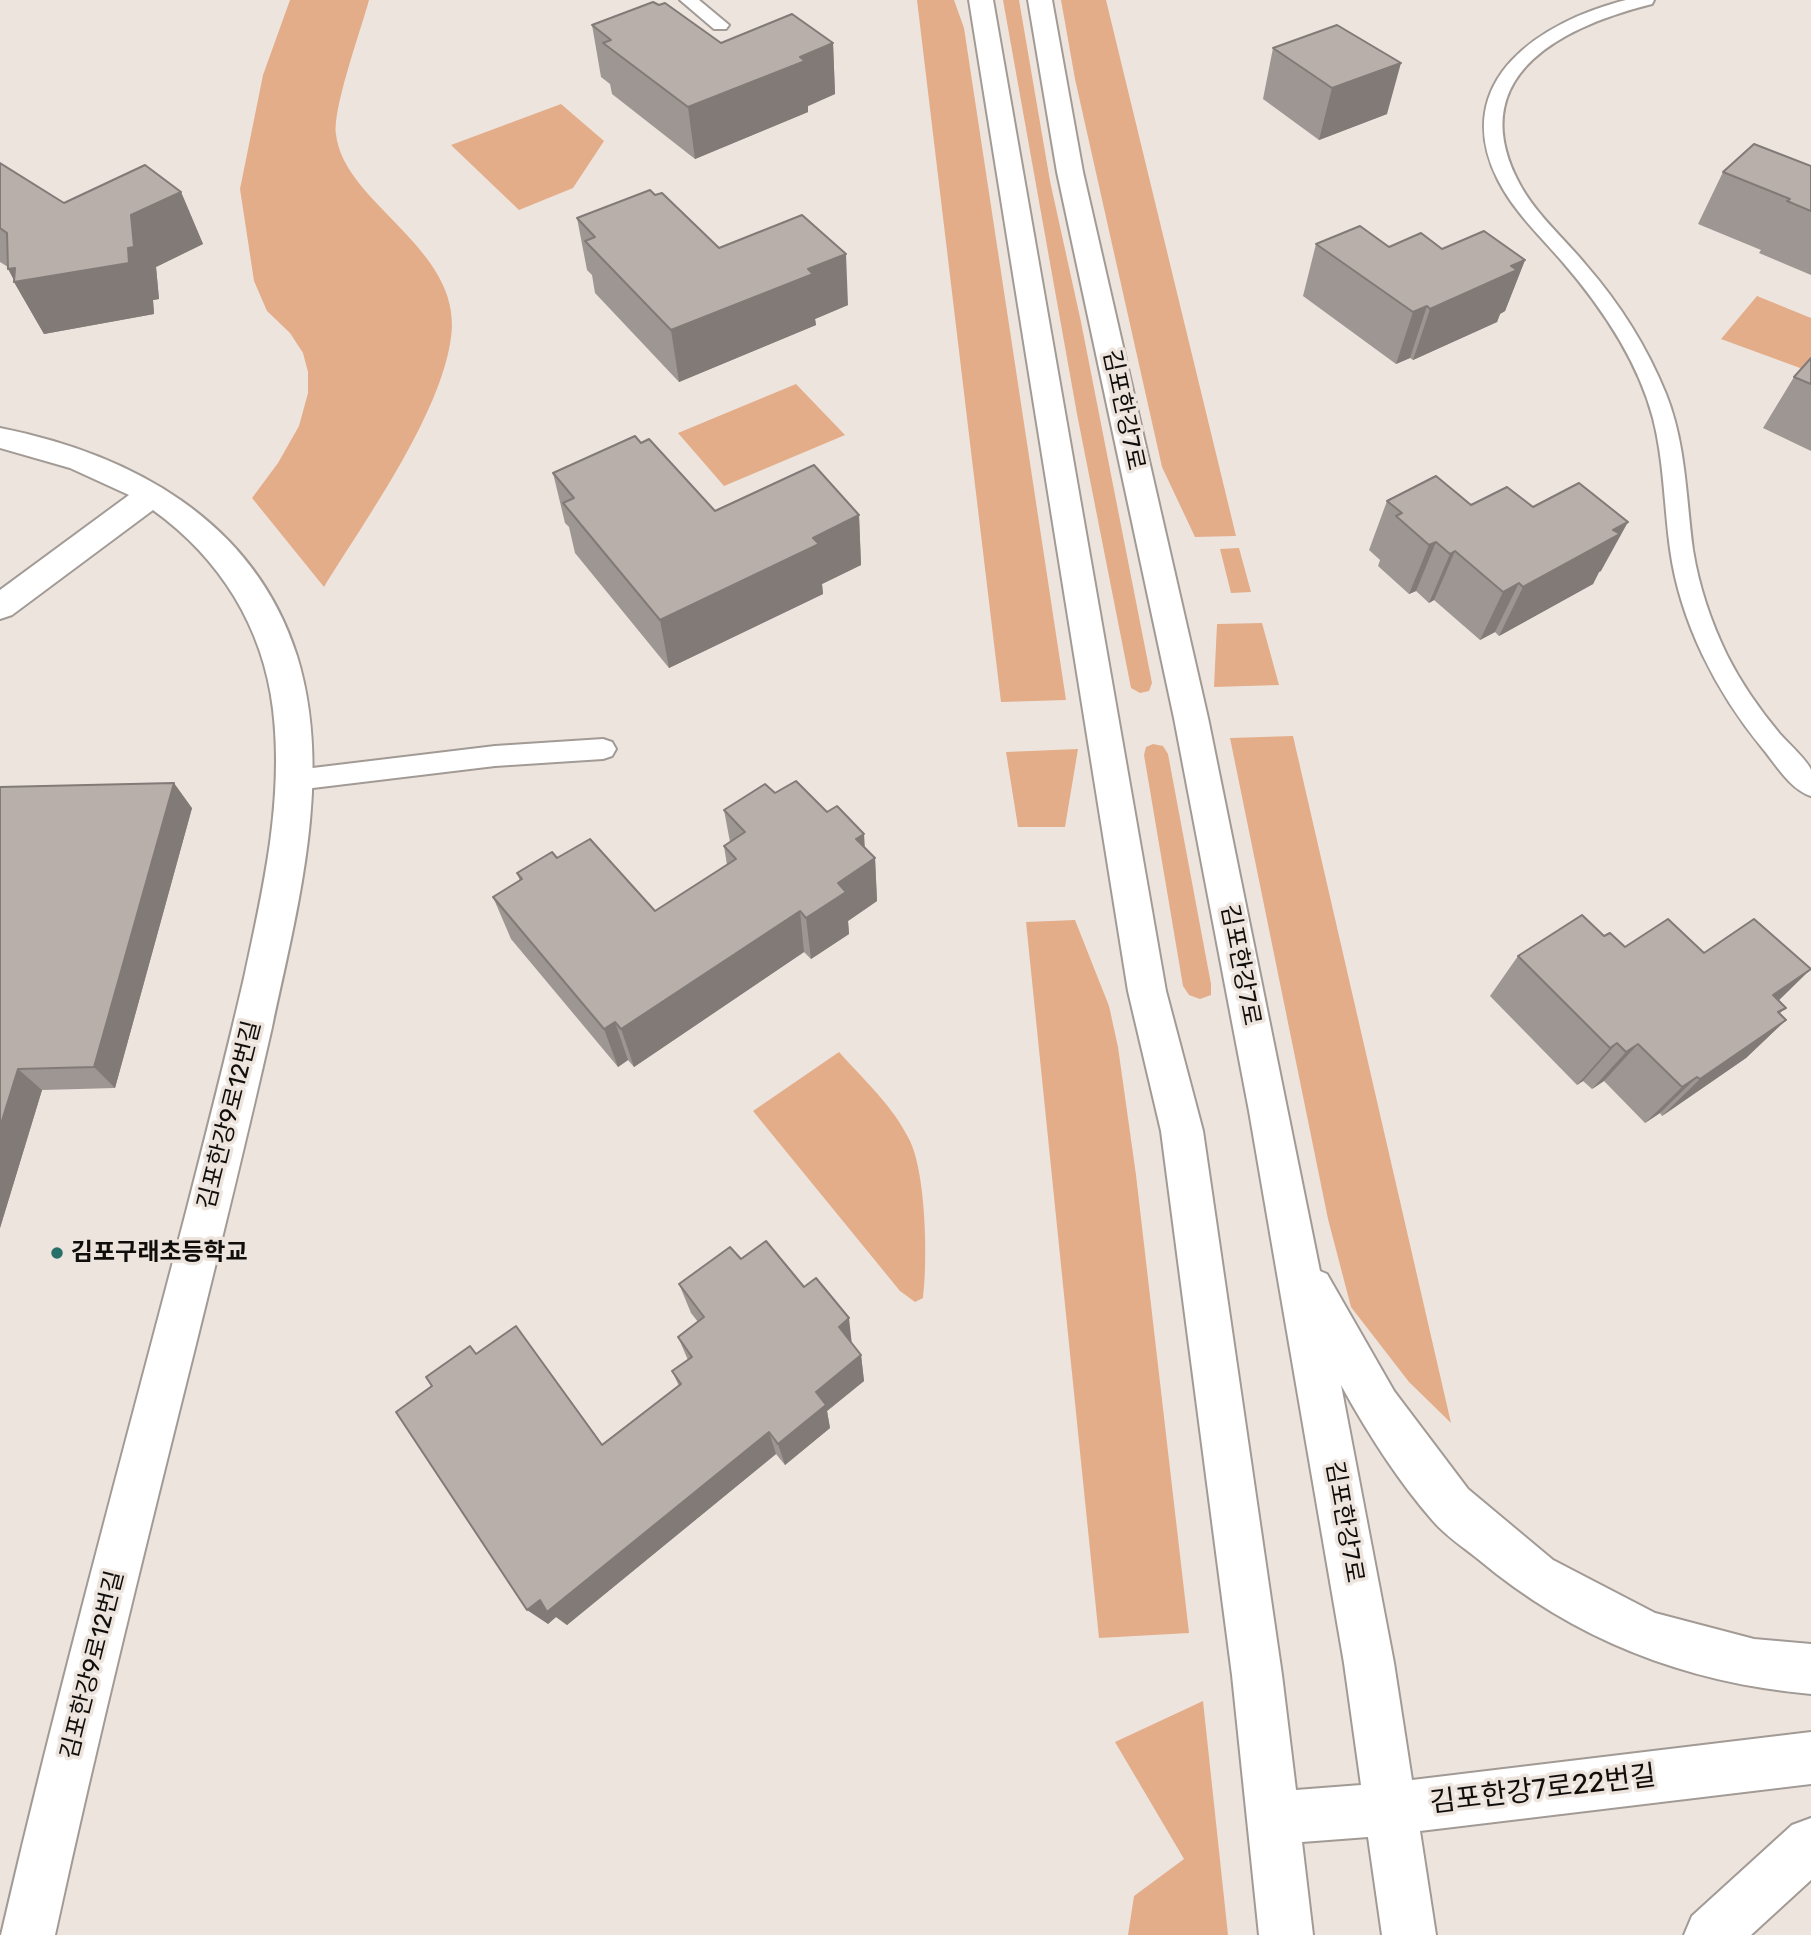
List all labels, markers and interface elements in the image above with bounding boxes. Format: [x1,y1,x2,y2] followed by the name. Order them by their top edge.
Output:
[1096,347,1150,473] street label: 김포한강7로
[1214,902,1266,1028] street label: 김포한강7로
[193,1018,267,1212] street label: 김포한강9로12번길
[71,1239,248,1267] place label: 김포구래초등학교
[49,1245,65,1261] marker: 김포구래초등학교
[1319,1459,1369,1585] street label: 김포한강7로
[56,1568,130,1762] street label: 김포한강9로12번길
[1428,1759,1658,1821] street label: 김포한강7로22번길

